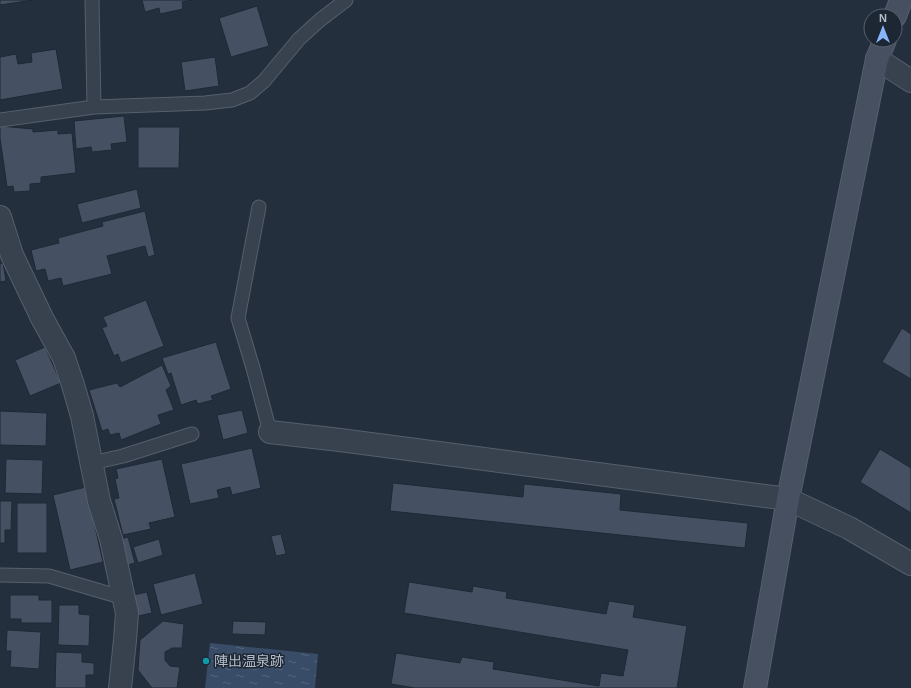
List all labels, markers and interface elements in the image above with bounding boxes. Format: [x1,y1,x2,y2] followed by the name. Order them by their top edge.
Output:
[863,8,903,48] north arrow
[879,12,887,24] text: N
[214,653,284,669] place label: 陣出温泉跡
[201,656,211,666] marker: 陣出温泉跡

